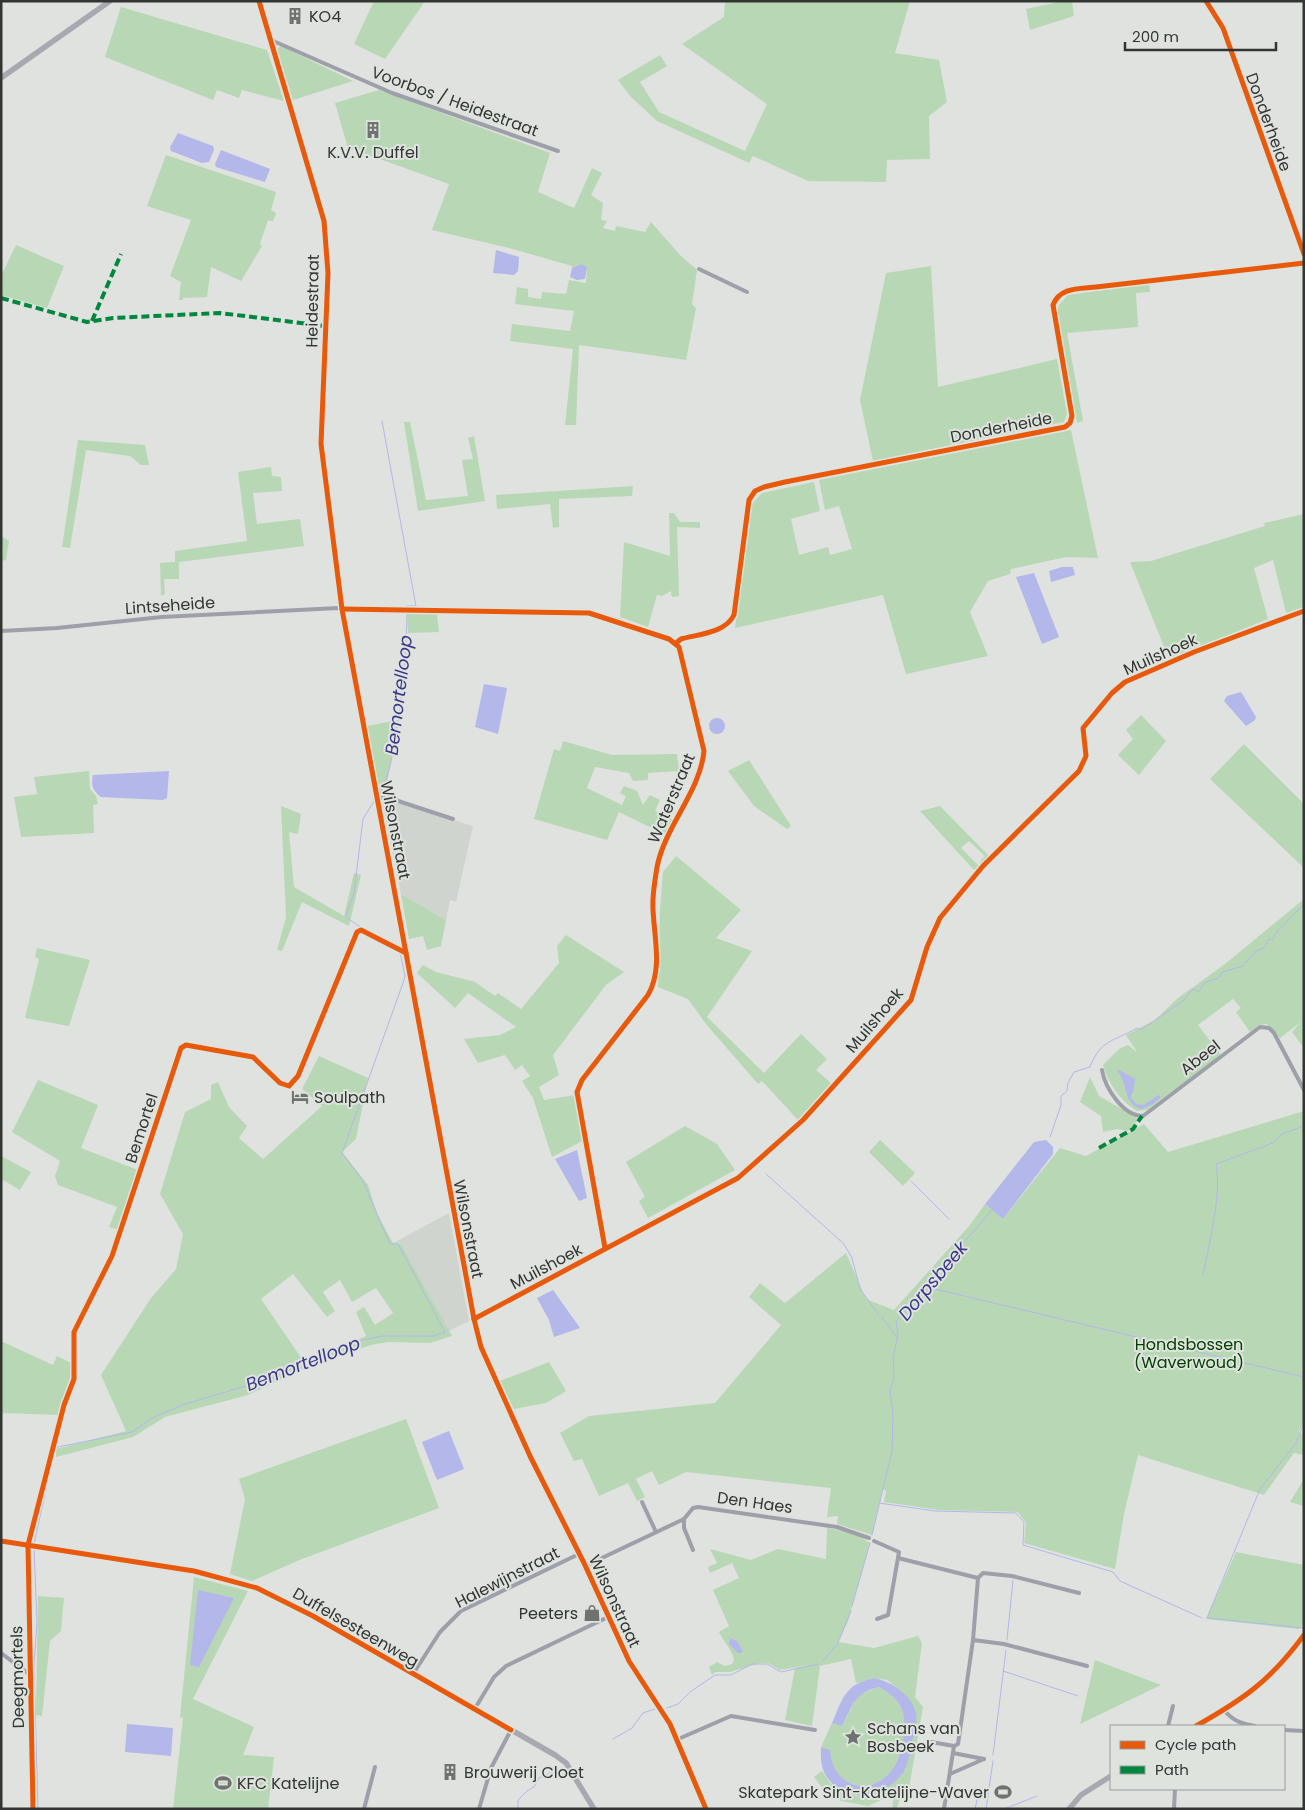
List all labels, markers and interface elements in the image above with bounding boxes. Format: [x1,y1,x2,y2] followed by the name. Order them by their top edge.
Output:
[309,5,341,28] place label: KO4
[285,6,305,26] building icon: KO4
[1125,20,1276,52] scale bar
[1132,26,1179,47] text: 200 m
[368,61,542,142] street label: Voorbos / Heidestraat
[1240,70,1297,175] street label: Donderheide
[363,120,383,140] building icon: K.V.V. Duffel
[327,141,419,164] place label: K.V.V. Duffel
[300,254,325,348] street label: Heidestraat
[948,406,1054,449] street label: Donderheide
[124,591,216,620] street label: Lintseheide
[1119,628,1202,681] street label: Muilshoek
[379,633,418,756] water label: Bemortelloop
[642,749,701,847] street label: Waterstraat
[375,779,416,882] street label: Wilsonstraat
[840,982,909,1058] street label: Muilshoek
[1175,1034,1225,1080] street label: Abeel
[314,1086,386,1109] place label: Soulpath
[290,1087,310,1107] hotel icon: Soulpath
[119,1090,164,1166] street label: Bemortel
[448,1178,489,1281] street label: Wilsonstraat
[892,1235,974,1326] water label: Dorpsbeek
[506,1237,587,1295] street label: Muilshoek
[242,1330,364,1397] water label: Bemortelloop
[1134,1333,1244,1374] park label: Hondsbossen (Waverwoud)
[716,1486,794,1519] street label: Den Haes
[451,1541,564,1614] street label: Halewijnstraat
[583,1551,646,1652] street label: Wilsonstraat
[288,1582,423,1673] street label: Duffelsesteenweg
[519,1602,578,1625] place label: Peeters
[582,1603,602,1623] shop icon: Peeters
[5,1625,30,1729] street label: Deegmortels
[867,1717,960,1758] place label: Schans van Bosbeek
[1110,1725,1285,1790] legend
[843,1727,863,1747] place icon: Schans van Bosbeek
[1155,1734,1236,1755] text: Cycle path
[1155,1759,1189,1780] text: Path
[464,1761,584,1784] place label: Brouwerij Cloet
[440,1762,460,1782] building icon: Brouwerij Cloet
[237,1772,339,1795] place label: KFC Katelijne
[213,1773,233,1793] sports icon: KFC Katelijne
[738,1781,989,1804] place label: Skatepark Sint-Katelijne-Waver
[993,1782,1013,1802] sports icon: Skatepark Sint-Katelijne-Waver

